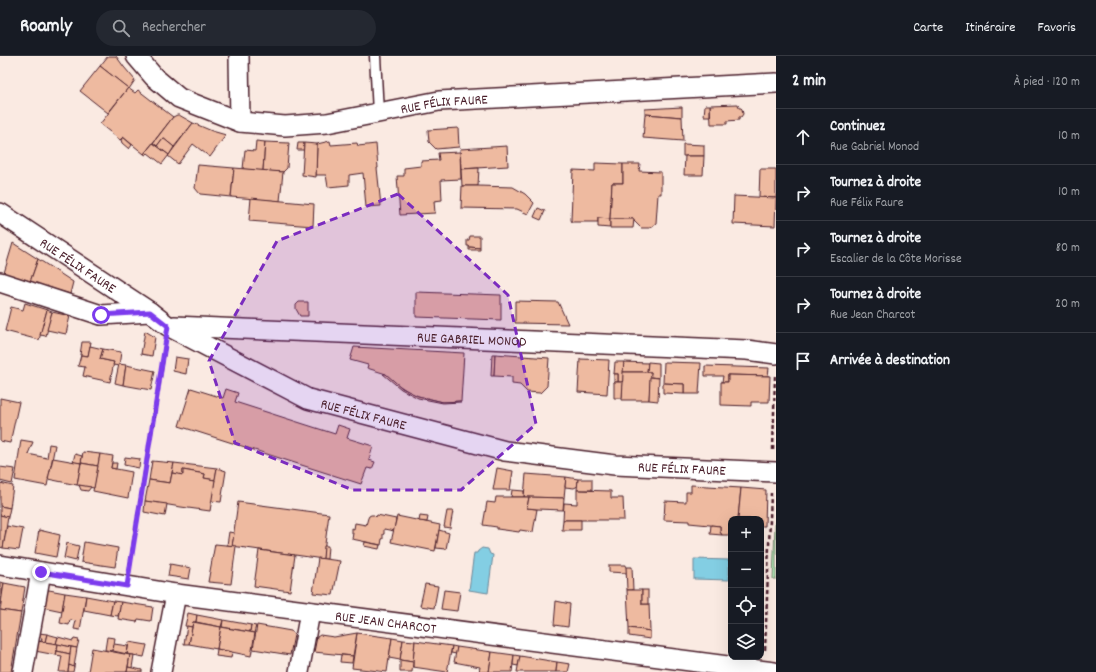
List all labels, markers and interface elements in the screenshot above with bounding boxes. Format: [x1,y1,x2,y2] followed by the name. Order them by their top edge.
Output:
[96,10,376,46] search box
[20,14,72,41] text: Roamly
[110,17,132,39] icon: search
[142,17,206,39] text: Rechercher
[913,18,943,38] text: Carte
[965,18,1015,38] text: Itinéraire
[1037,18,1076,38] text: Favoris
[792,70,826,94] text: 2 min
[1014,73,1080,92] text: À pied · 120 m
[399,90,489,120] street label: RUE FÉLIX FAURE
[830,116,885,138] text: Continuez
[792,126,814,148] icon: ahead
[1058,127,1080,146] text: 10 m
[830,138,919,157] text: Rue Gabriel Monod
[830,172,921,194] text: Tournez à droite
[792,182,814,204] icon: right
[1058,183,1080,202] text: 10 m
[830,194,903,213] text: Rue Félix Faure
[830,228,921,250] text: Tournez à droite
[35,234,120,299] street label: RUE FÉLIX FAURE
[792,238,814,260] icon: right
[1056,239,1080,258] text: 80 m
[830,250,962,269] text: Escalier de la Côte Morisse
[830,284,921,306] text: Tournez à droite
[792,294,814,316] icon: right
[1055,295,1080,314] text: 20 m
[92,306,110,324] route start
[830,306,915,325] text: Rue Jean Charcot
[417,328,527,353] street label: RUE GABRIEL MONOD
[792,350,814,372] icon: arrive
[830,350,950,372] text: Arrivée à destination
[318,395,409,437] street label: RUE FÉLIX FAURE
[637,458,727,482] street label: RUE FÉLIX FAURE
[728,516,764,660] map controls
[728,516,764,552] button: +
[728,552,764,588] button: −
[32,563,50,581] route end
[728,588,764,624] button: locate
[334,607,438,640] street label: RUE JEAN CHARCOT
[728,624,764,660] button: layers

